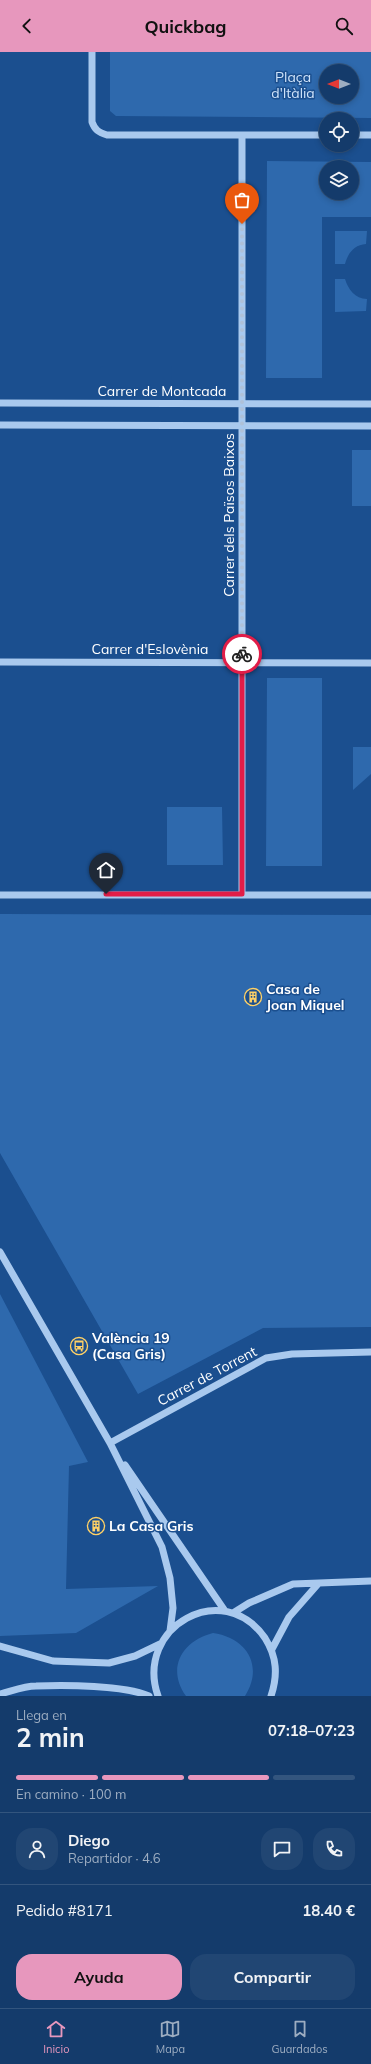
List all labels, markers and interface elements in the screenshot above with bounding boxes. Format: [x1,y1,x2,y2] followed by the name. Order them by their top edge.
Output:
[16,15,38,37] icon: back
[144,15,227,38] text: Quickbag
[333,15,355,37] icon: search
[319,64,359,104] north arrow
[319,64,359,200] map controls
[271,68,315,102] park label: Plaça d'Itàlia
[319,112,359,152] button: locate
[319,160,359,200] button: layers
[225,183,259,224] pin
[231,189,253,211] icon: bag
[98,382,226,400] street label: Carrer de Montcada
[220,433,238,597] street label: Carrer dels Països Baixos
[222,634,262,674] courier
[92,640,208,658] street label: Carrer d'Eslovènia
[231,643,253,665] icon: bike
[89,853,123,894] pin
[95,859,117,881] icon: home
[266,980,345,1014] place label: Casa de Joan Miquel
[243,987,263,1007] building icon: Casa de Joan Miquel
[91,1329,170,1363] place label: València 19 (Casa Gris)
[69,1336,89,1356] bus stop icon: València 19 (Casa Gris)
[154,1342,260,1410] street label: Carrer de Torrent
[86,1516,106,1536] building icon: La Casa Gris
[109,1517,193,1535] place label: La Casa Gris
[16,1707,67,1723] text: Llega en
[16,1721,85,1754] text: 2 min
[268,1721,355,1740] text: 07:18–07:23
[16,1786,126,1802] text: En camino · 100 m
[16,1828,58,1870] button: person
[261,1828,303,1870] button: chat
[313,1828,355,1870] button: phone
[68,1831,110,1850] text: Diego
[68,1850,161,1866] text: Repartidor · 4.6
[16,1901,113,1920] text: Pedido #8171
[302,1901,355,1920] text: 18.40 €
[16,1954,182,2000] button: Ayuda
[190,1954,355,2000] button: Compartir
[43,2018,69,2056] tab: Inicio
[156,2018,185,2056] tab: Mapa
[271,2018,328,2056] tab: Guardados

